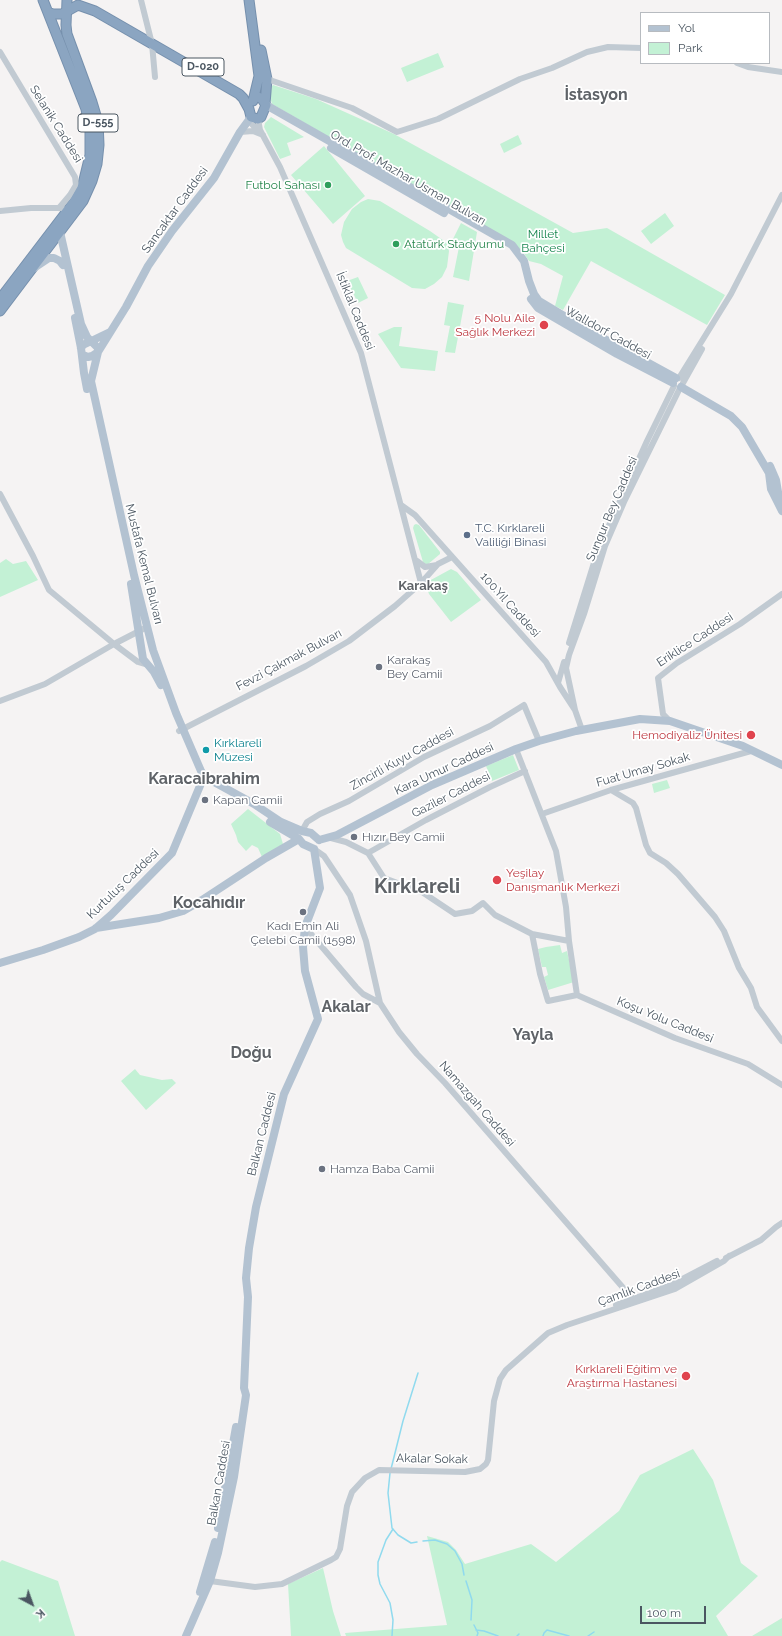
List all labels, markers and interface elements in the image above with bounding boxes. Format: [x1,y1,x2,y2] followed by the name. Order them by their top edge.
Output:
[640,12,770,64] legend
[678,21,695,35] text: Yol
[678,41,703,55] text: Park
[182,58,224,76] road number: D-020
[26,83,86,165] street label: Selanik Caddesi
[564,85,628,105] district label: İstasyon
[78,114,118,132] road number: D-555
[328,128,488,228] street label: Ord. Prof. Mazhar Usman Bulvarı
[139,164,211,256] street label: Sancaktar Caddesi
[246,178,320,192] place label: Futbol Sahası
[323,180,333,190] marker: Futbol Sahası
[521,227,565,255] park label: Millet Bahçesi
[404,237,504,251] place label: Atatürk Stadyumu
[391,239,401,249] marker: Atatürk Stadyumu
[333,270,377,352] street label: İstiklal Caddesi
[563,303,653,363] street label: Walldorf Caddesi
[455,311,535,339] place label: 5 Nolu Aile Sağlık Merkezi
[538,319,550,331] marker: 5 Nolu Aile Sağlık Merkezi
[583,454,641,564] street label: Sungur Bey Caddesi
[122,502,166,626] street label: Mustafa Kemal Bulvarı
[475,521,546,549] place label: T.C. Kırklareli Valiliği Binasi
[462,530,472,540] marker: T.C. Kırklareli Valiliği Binasi
[477,570,543,640] street label: 100.Yıl Caddesi
[398,578,448,594] district label: Karakaş
[654,610,736,670] street label: Eriklice Caddesi
[234,626,344,694] street label: Fevzi Çakmak Bulvarı
[387,653,442,681] place label: Karakaş Bey Camii
[374,662,384,672] marker: Karakaş Bey Camii
[348,725,456,793] street label: Zincirli Kuyu Caddesi
[632,728,742,742] place label: Hemodiyaliz Ünitesi
[745,729,757,741] marker: Hemodiyaliz Ünitesi
[214,736,262,764] place label: Kırklareli Müzesi
[392,740,496,798] street label: Kara Umur Caddesi
[201,745,211,755] marker: Kırklareli Müzesi
[594,750,692,790] street label: Fuat Umay Sokak
[148,769,260,789] district label: Karacaibrahim
[409,769,493,821] street label: Gaziler Caddesi
[213,793,282,807] place label: Kapan Camii
[200,795,210,805] marker: Kapan Camii
[362,830,445,844] place label: Hızır Bey Camii
[349,832,359,842] marker: Hızır Bey Camii
[84,846,162,922] street label: Kurtuluş Caddesi
[506,866,620,894] place label: Yeşilay Danışmanlık Merkezi
[491,874,503,886] marker: Yeşilay Danışmanlık Merkezi
[374,875,460,899] district label: Kırklareli
[173,893,245,913] district label: Kocahıdır
[298,907,308,917] marker: Kadı Emin Ali Çelebi Camii (1598)
[250,919,356,947] place label: Kadı Emin Ali Çelebi Camii (1598)
[615,994,715,1046] street label: Koşu Yolu Caddesi
[321,997,371,1017] district label: Akalar
[512,1025,554,1045] district label: Yayla
[230,1043,272,1063] district label: Doğu
[436,1058,518,1150] street label: Namazgah Caddesi
[245,1091,279,1177] street label: Balkan Caddesi
[330,1162,434,1176] place label: Hamza Baba Camii
[317,1164,327,1174] marker: Hamza Baba Camii
[596,1266,682,1310] street label: Çamlık Caddesi
[567,1362,677,1390] place label: Kırklareli Eğitim ve Araştırma Hastanesi
[680,1370,692,1382] marker: Kırklareli Eğitim ve Araştırma Hastanesi
[204,1439,234,1527] street label: Balkan Caddesi
[396,1451,468,1467] street label: Akalar Sokak
[12,1584,52,1624] north arrow
[642,1598,708,1624] scale bar
[33,1606,47,1621] text: K
[647,1606,681,1620] text: 100 m

